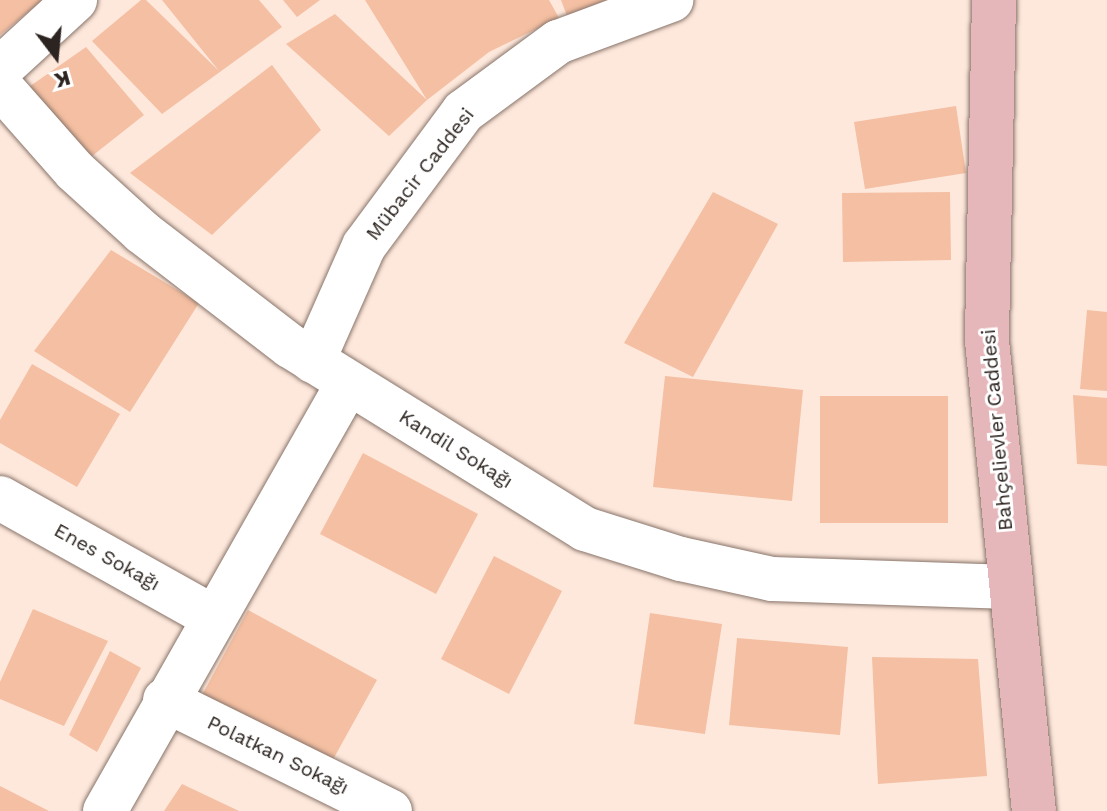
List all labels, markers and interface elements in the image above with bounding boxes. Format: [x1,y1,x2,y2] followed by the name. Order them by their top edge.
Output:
[16,16,96,96] north arrow
[52,65,74,94] text: K
[361,103,479,245] street label: Mübacir Caddesi
[976,328,1018,532] street label: Bahçelievler Caddesi
[394,404,518,494] street label: Kandil Sokağı
[50,518,164,596] street label: Enes Sokağı
[203,710,353,800] street label: Polatkan Sokağı

